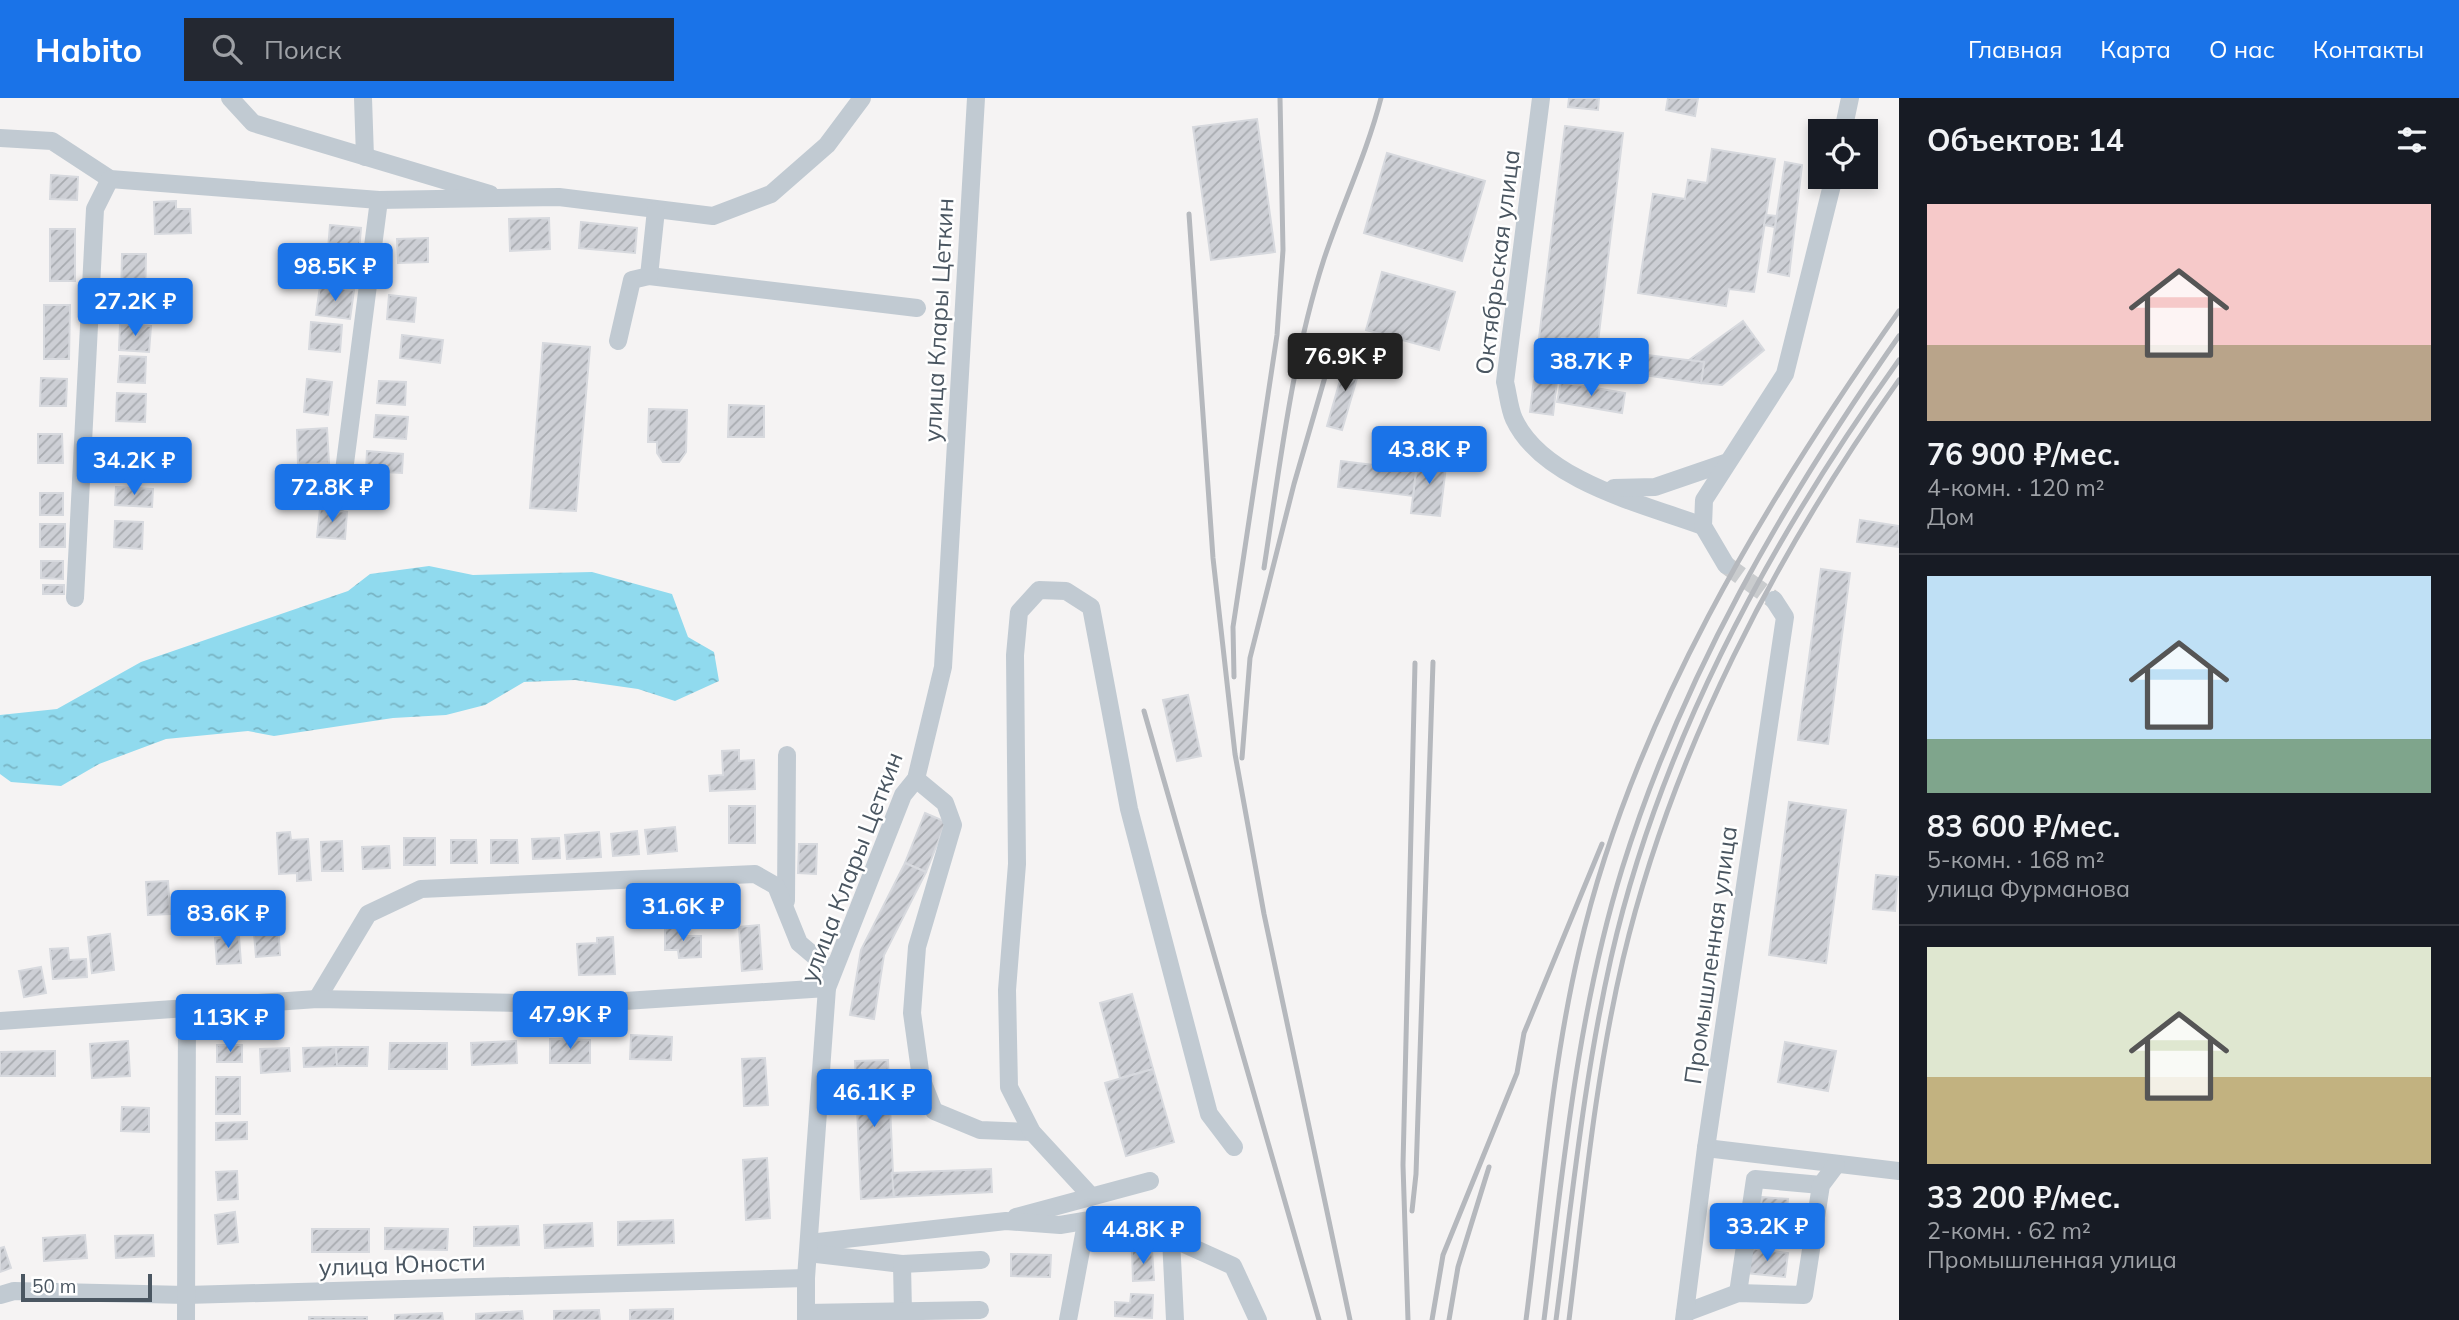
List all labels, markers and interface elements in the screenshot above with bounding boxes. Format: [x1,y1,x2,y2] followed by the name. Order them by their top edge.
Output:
[184,18,674,81] search box
[35,29,142,70] text: Habito
[208,30,246,68] icon: search
[264,33,342,66] text: Поиск
[1968,34,2062,64] text: Главная
[2100,34,2171,64] text: Карта
[2209,34,2275,64] text: О нас
[2313,34,2424,64] text: Контакты
[1808,119,1878,189] map controls
[1808,119,1878,189] button: locate
[1927,121,2124,159] text: Объектов: 14
[2393,121,2431,159] icon: filters
[1468,148,1526,376] street label: Октябрьская улица
[917,197,959,443] street label: улица Клары Цеткин
[270,244,400,303] pin: 98.5K ₽
[2116,250,2242,376] icon: home
[294,251,376,280] text: 98.5K ₽
[70,278,200,338] pin: 27.2K ₽
[94,286,176,315] text: 27.2K ₽
[1280,334,1410,393] pin: 76.9K ₽
[1526,338,1656,398] pin: 38.7K ₽
[1304,341,1386,370] text: 76.9K ₽
[1550,346,1632,375] text: 38.7K ₽
[1364,426,1494,486] pin: 43.8K ₽
[1388,434,1470,463] text: 43.8K ₽
[1927,435,2120,473] text: 76 900 ₽/мес.
[69,438,199,497] pin: 34.2K ₽
[93,445,175,474] text: 34.2K ₽
[267,464,397,524] pin: 72.8K ₽
[291,472,373,501] text: 72.8K ₽
[1927,473,2105,502] text: 4-комн. · 120 m²
[1927,502,1974,531] text: Дом
[2116,622,2242,748] icon: home
[793,747,909,987] street label: улица Клары Цеткин
[1927,807,2120,845] text: 83 600 ₽/мес.
[1677,824,1743,1086] street label: Промышленная улица
[1927,845,2105,874] text: 5-комн. · 168 m²
[1927,874,2130,903] text: улица Фурманова
[618,884,748,943] pin: 31.6K ₽
[163,890,293,950] pin: 83.6K ₽
[642,891,724,920] text: 31.6K ₽
[187,898,269,927] text: 83.6K ₽
[505,992,635,1051] pin: 47.9K ₽
[2116,993,2242,1119] icon: home
[173,995,287,1054] pin: 113K ₽
[529,999,611,1028] text: 47.9K ₽
[192,1002,268,1031] text: 113K ₽
[809,1070,939,1129] pin: 46.1K ₽
[833,1077,915,1106] text: 46.1K ₽
[1927,1178,2120,1216] text: 33 200 ₽/мес.
[1702,1204,1832,1263] pin: 33.2K ₽
[1078,1206,1208,1266] pin: 44.8K ₽
[1726,1211,1808,1240] text: 33.2K ₽
[1102,1214,1184,1243] text: 44.8K ₽
[1927,1216,2091,1245] text: 2-комн. · 62 m²
[1927,1245,2177,1274] text: Промышленная улица
[318,1246,486,1282] street label: улица Юности
[21,1271,152,1303] scale bar
[32,1274,76,1298] text: 50 m

